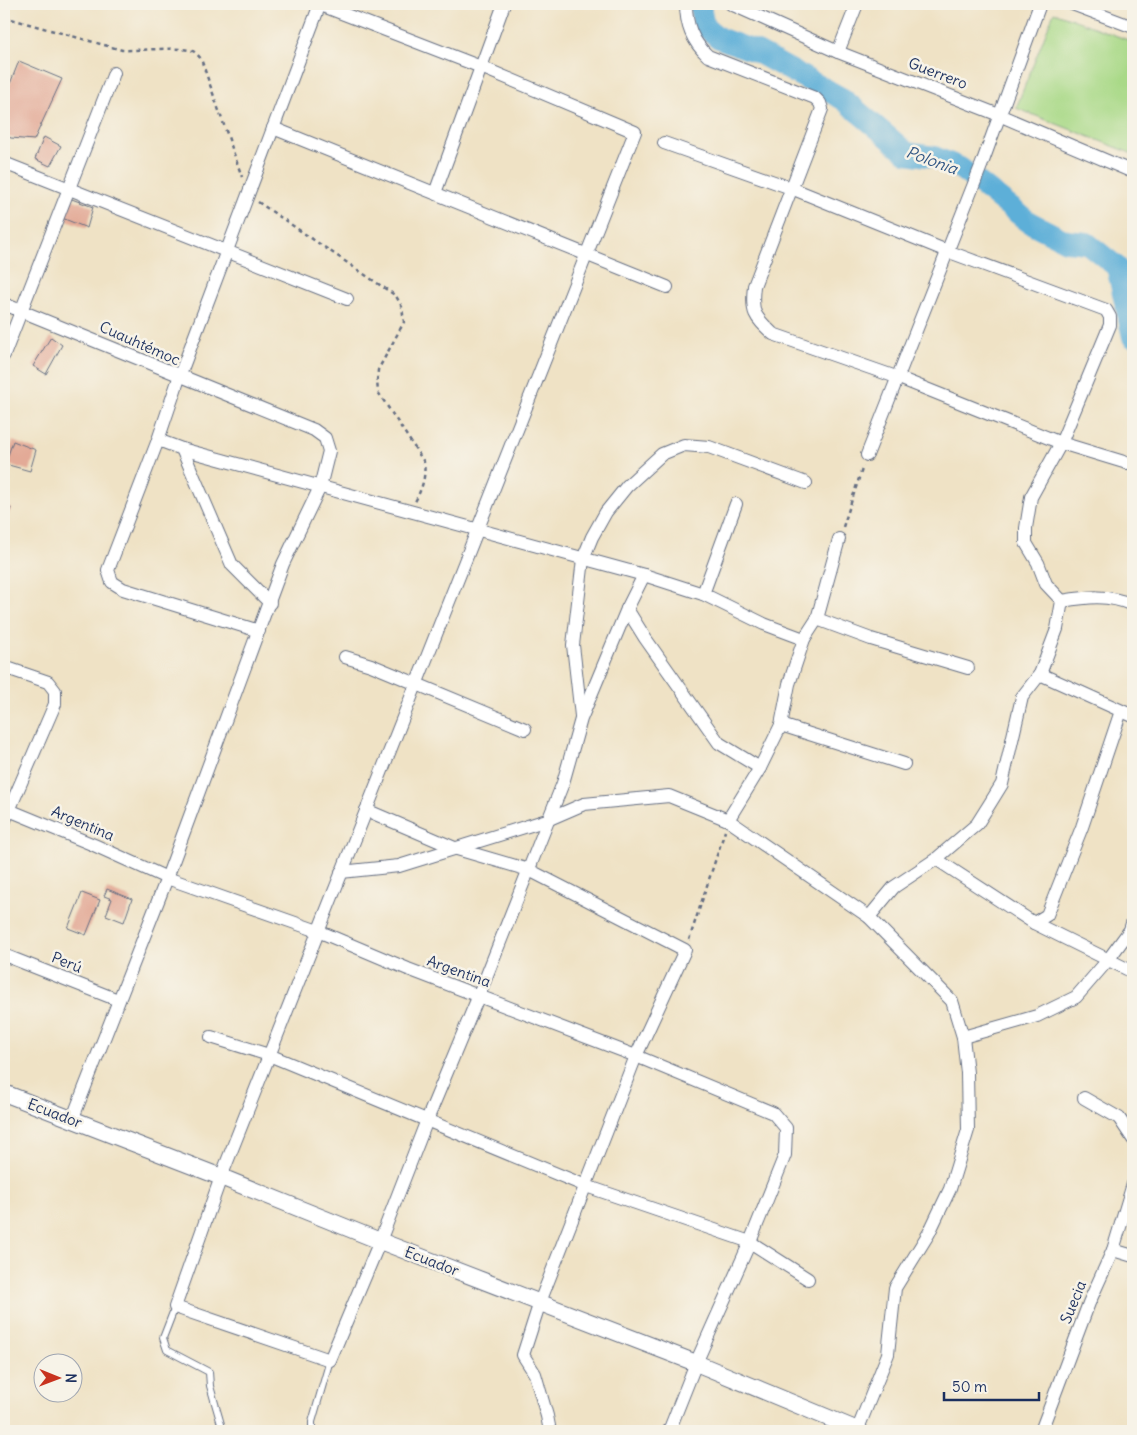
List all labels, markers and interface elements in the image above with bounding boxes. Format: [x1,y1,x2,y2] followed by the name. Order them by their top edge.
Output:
[906,53,970,93] street label: Guerrero
[904,142,961,179] water label: Polonia
[97,317,184,369] street label: Cuauhtémoc
[49,801,118,845] street label: Argentina
[49,947,85,977] street label: Perú
[425,951,494,991] street label: Argentina
[25,1094,85,1132] street label: Ecuador
[402,1242,462,1280] street label: Ecuador
[1056,1277,1090,1326] street label: Suecia
[32,1352,82,1402] north arrow
[944,1370,1040,1402] scale bar
[62,1373,80,1383] text: N
[952,1377,987,1396] text: 50 m

